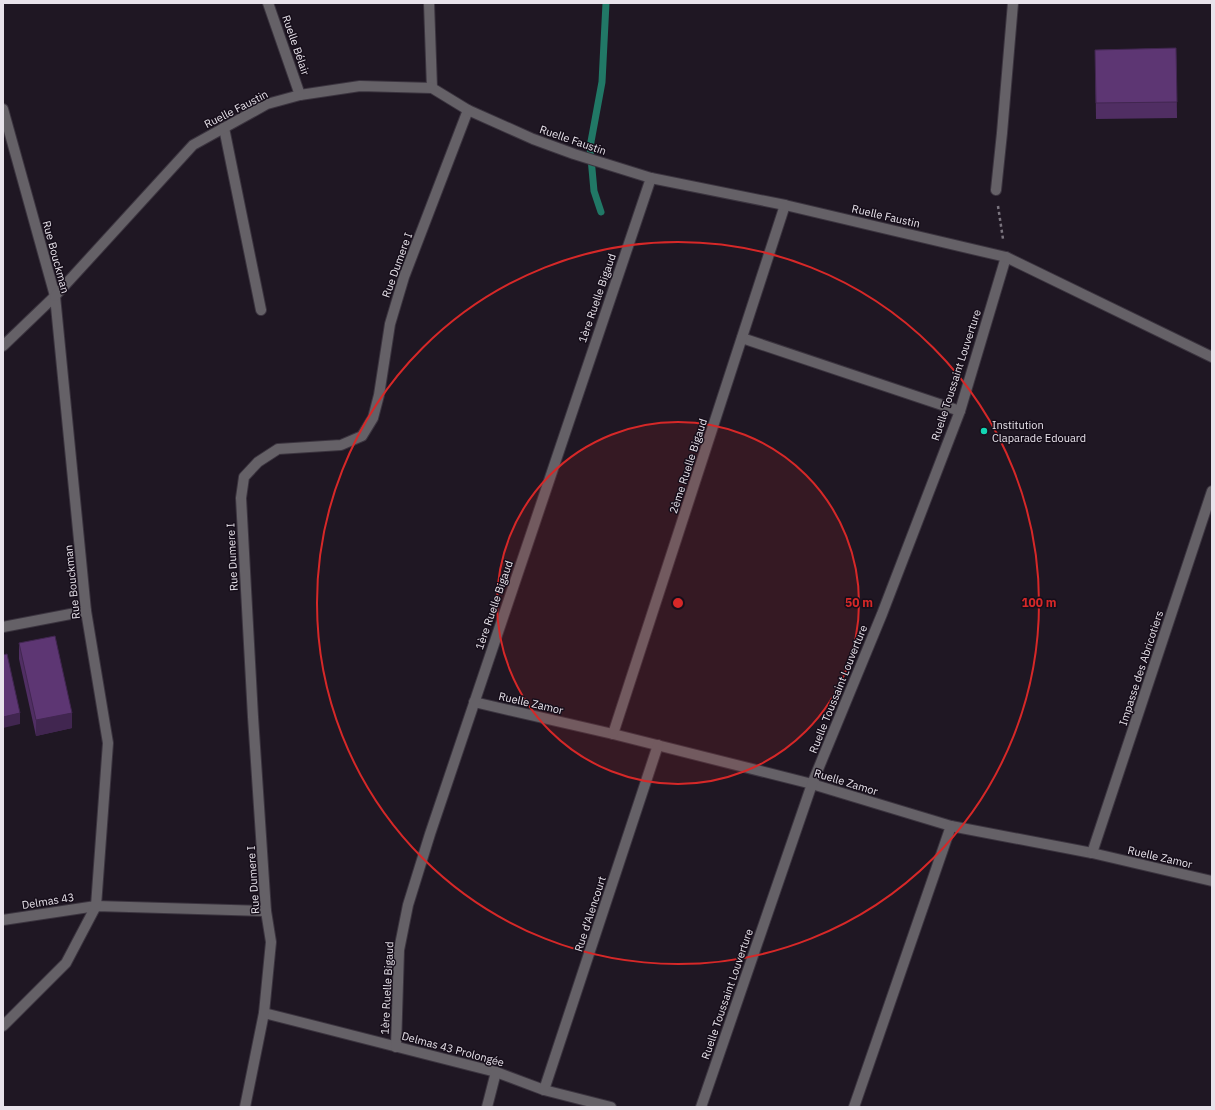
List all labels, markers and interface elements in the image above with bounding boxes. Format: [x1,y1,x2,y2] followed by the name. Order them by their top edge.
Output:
[279,13,313,77] street label: Ruelle Bélair
[202,87,270,131] street label: Ruelle Faustin
[538,122,608,158] street label: Ruelle Faustin
[850,201,922,231] street label: Ruelle Faustin
[40,219,72,295] street label: Rue Bouckman
[379,231,415,299] street label: Rue Dumere I
[575,252,619,344] street label: 1ère Ruelle Bigaud
[928,308,984,442] street label: Ruelle Toussaint Louverture
[666,417,710,515] street label: 2ème Ruelle Bigaud
[992,418,1086,445] place label: Institution Claparade Edouard
[979,426,989,436] marker: Institution Claparade Edouard
[223,523,241,591] street label: Rue Dumere I
[61,544,83,620] street label: Rue Bouckman
[472,559,516,651] street label: 1ère Ruelle Bigaud
[845,595,873,610] text: 50 m
[1021,595,1057,610] text: 100 m
[671,596,685,610] centre of rings
[1116,609,1166,727] street label: Impasse des Abricotiers
[806,623,870,755] street label: Ruelle Toussaint Louverture
[497,689,565,717] street label: Ruelle Zamor
[812,766,880,798] street label: Ruelle Zamor
[1126,843,1194,871] street label: Ruelle Zamor
[244,845,262,915] street label: Rue Dumere I
[571,874,609,954] street label: Rue d'Alencourt
[21,890,75,912] street label: Delmas 43
[698,927,756,1061] street label: Ruelle Toussaint Louverture
[378,941,396,1035] street label: 1ère Ruelle Bigaud
[400,1029,506,1069] street label: Delmas 43 Prolongée

